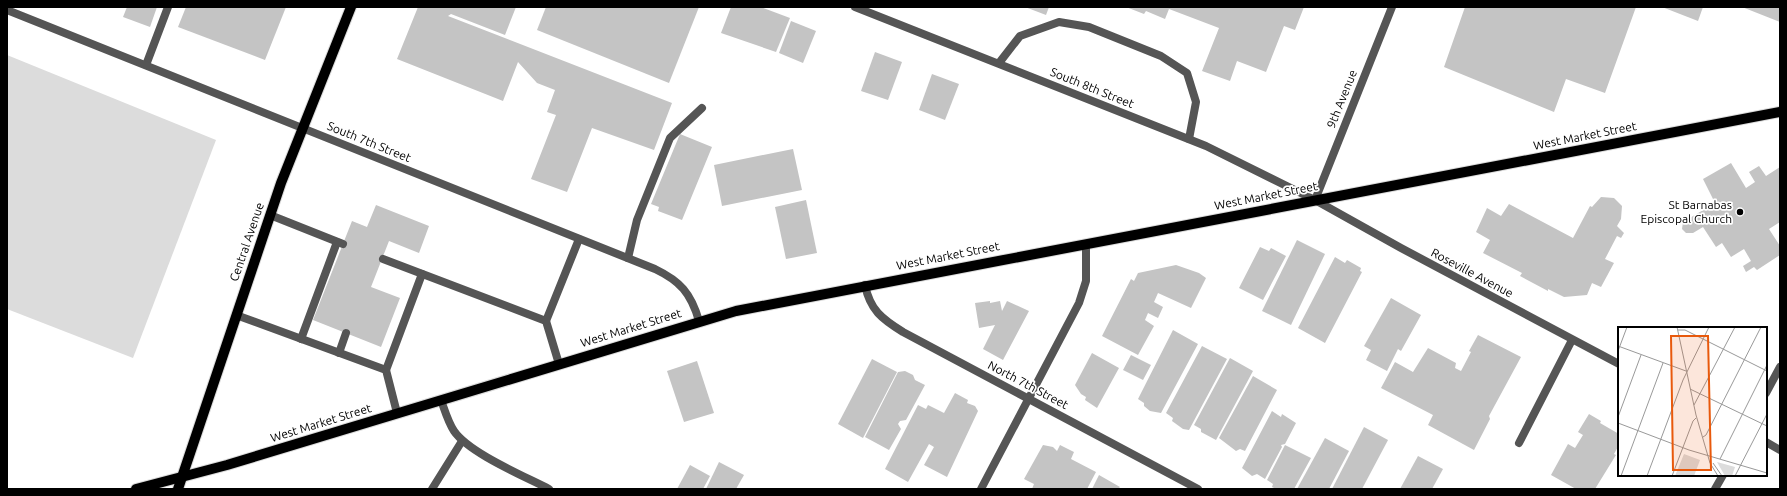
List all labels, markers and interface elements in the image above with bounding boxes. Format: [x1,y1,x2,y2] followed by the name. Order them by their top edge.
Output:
[1048,65,1136,110] street label: South 8th Street
[1324,68,1359,130] street label: 9th Avenue
[325,119,413,164] street label: South 7th Street
[1532,119,1638,152] street label: West Market Street
[1213,179,1319,212] street label: West Market Street
[1640,198,1732,225] place label: St Barnabas Episcopal Church
[227,201,266,283] street label: Central Avenue
[1735,207,1745,217] marker: St Barnabas Episcopal Church
[895,239,1001,272] street label: West Market Street
[1429,245,1516,300] street label: Roseville Avenue
[579,306,683,349] street label: West Market Street
[1618,327,1767,476] inset map
[986,358,1071,411] street label: North 7th Street
[269,401,373,444] street label: West Market Street

